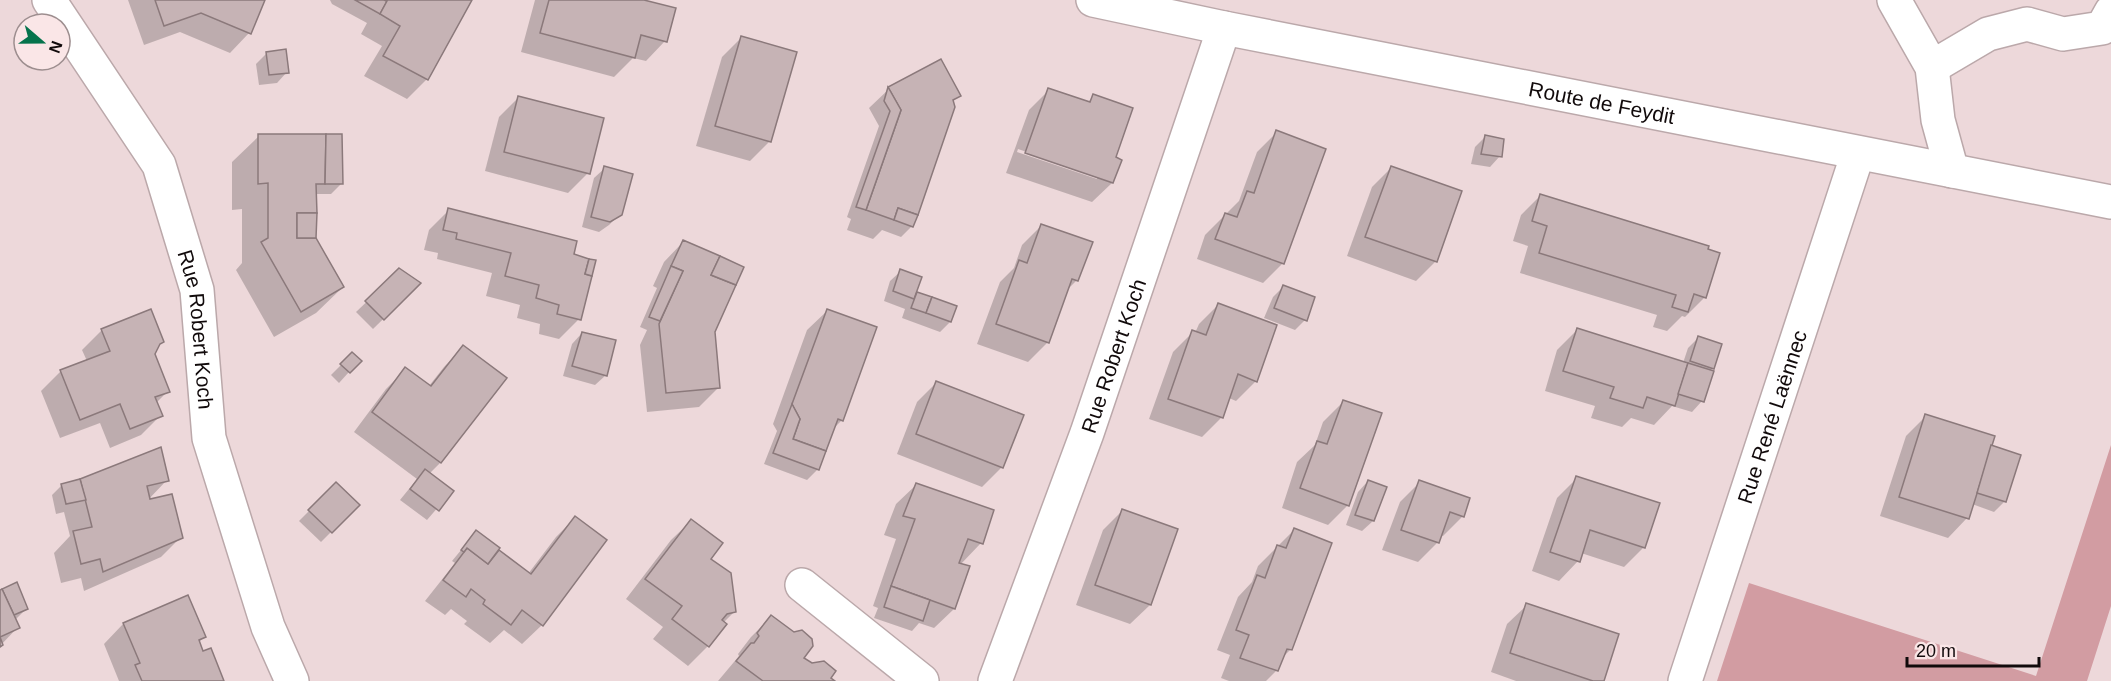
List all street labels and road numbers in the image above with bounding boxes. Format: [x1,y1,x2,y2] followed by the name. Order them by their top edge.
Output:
[1527,77,1677,128] street label: Route de Feydit
[174,247,218,410] street label: Rue Robert Koch
[1076,276,1150,436] street label: Rue Robert Koch
[1732,327,1811,506] street label: Rue René Laënnec

